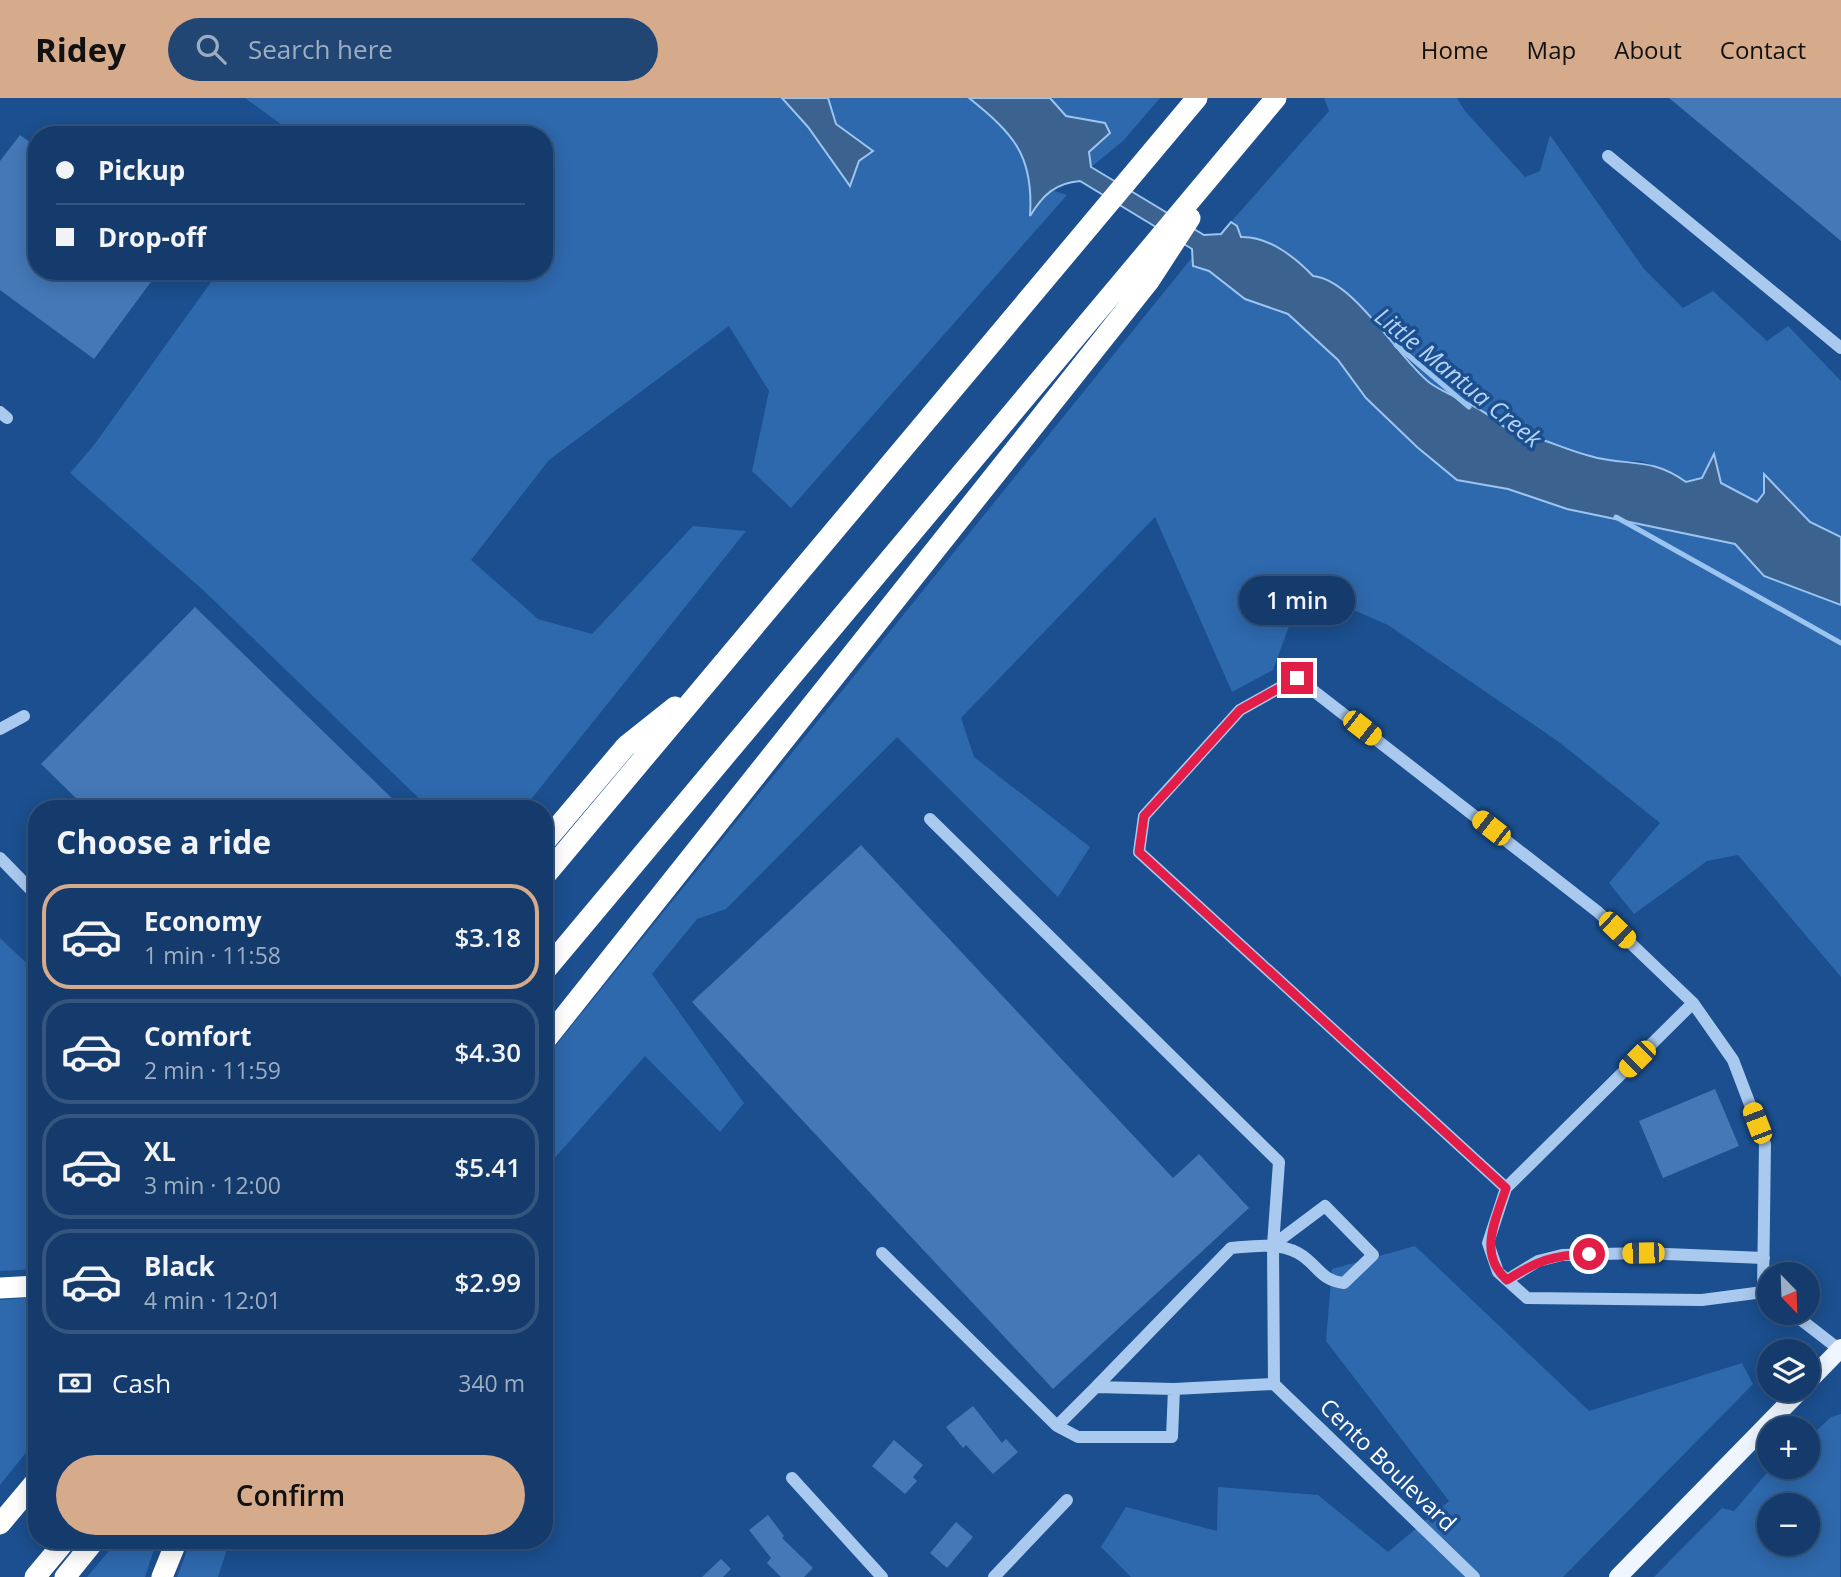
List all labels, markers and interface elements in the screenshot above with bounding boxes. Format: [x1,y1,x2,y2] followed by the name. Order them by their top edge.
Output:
[168,18,658,81] search box
[35,27,126,72] text: Ridey
[192,30,230,68] icon: search
[248,31,393,67] text: Search here
[1421,33,1489,66] text: Home
[1527,33,1576,66] text: Map
[1614,33,1682,66] text: About
[1720,33,1806,66] text: Contact
[98,152,185,188] text: Pickup
[98,219,206,255] text: Drop-off
[1369,299,1550,455] water label: Little Mantua Creek
[1239,576,1355,626] callout: 1 min
[1266,584,1328,616] text: 1 min
[1281,662,1313,694] route end
[1339,707,1386,749] car
[1468,807,1515,849] car
[56,820,271,863] text: Choose a ride
[144,903,262,939] text: Economy
[60,905,123,968] icon: car
[1595,908,1640,952] car
[454,919,521,955] text: $3.18
[144,939,281,971] text: 1 min · 11:58
[144,1018,251,1054] text: Comfort
[60,1020,123,1083] icon: car
[454,1034,521,1070] text: $4.30
[1615,1037,1660,1081] car
[144,1054,281,1086] text: 2 min · 11:59
[1740,1100,1775,1146] car
[144,1133,176,1169] text: XL
[60,1135,123,1198] icon: car
[454,1149,521,1185] text: $5.41
[144,1169,281,1201] text: 3 min · 12:00
[1573,1238,1605,1270] route start
[1622,1242,1665,1264] car
[144,1248,215,1284] text: Black
[60,1250,123,1313] icon: car
[1757,1262,1820,1325] north arrow
[1757,1262,1820,1556] map controls
[454,1264,521,1300] text: $2.99
[144,1284,281,1316] text: 4 min · 12:01
[1757,1339,1820,1402] button: layers
[56,1364,94,1402] icon: cash
[112,1365,171,1401] text: Cash
[458,1367,525,1399] text: 340 m
[1313,1391,1464,1538] street label: Cento Boulevard
[1757,1416,1820,1479] button: +
[56,1455,525,1535] button: Confirm
[1757,1493,1820,1556] button: −

